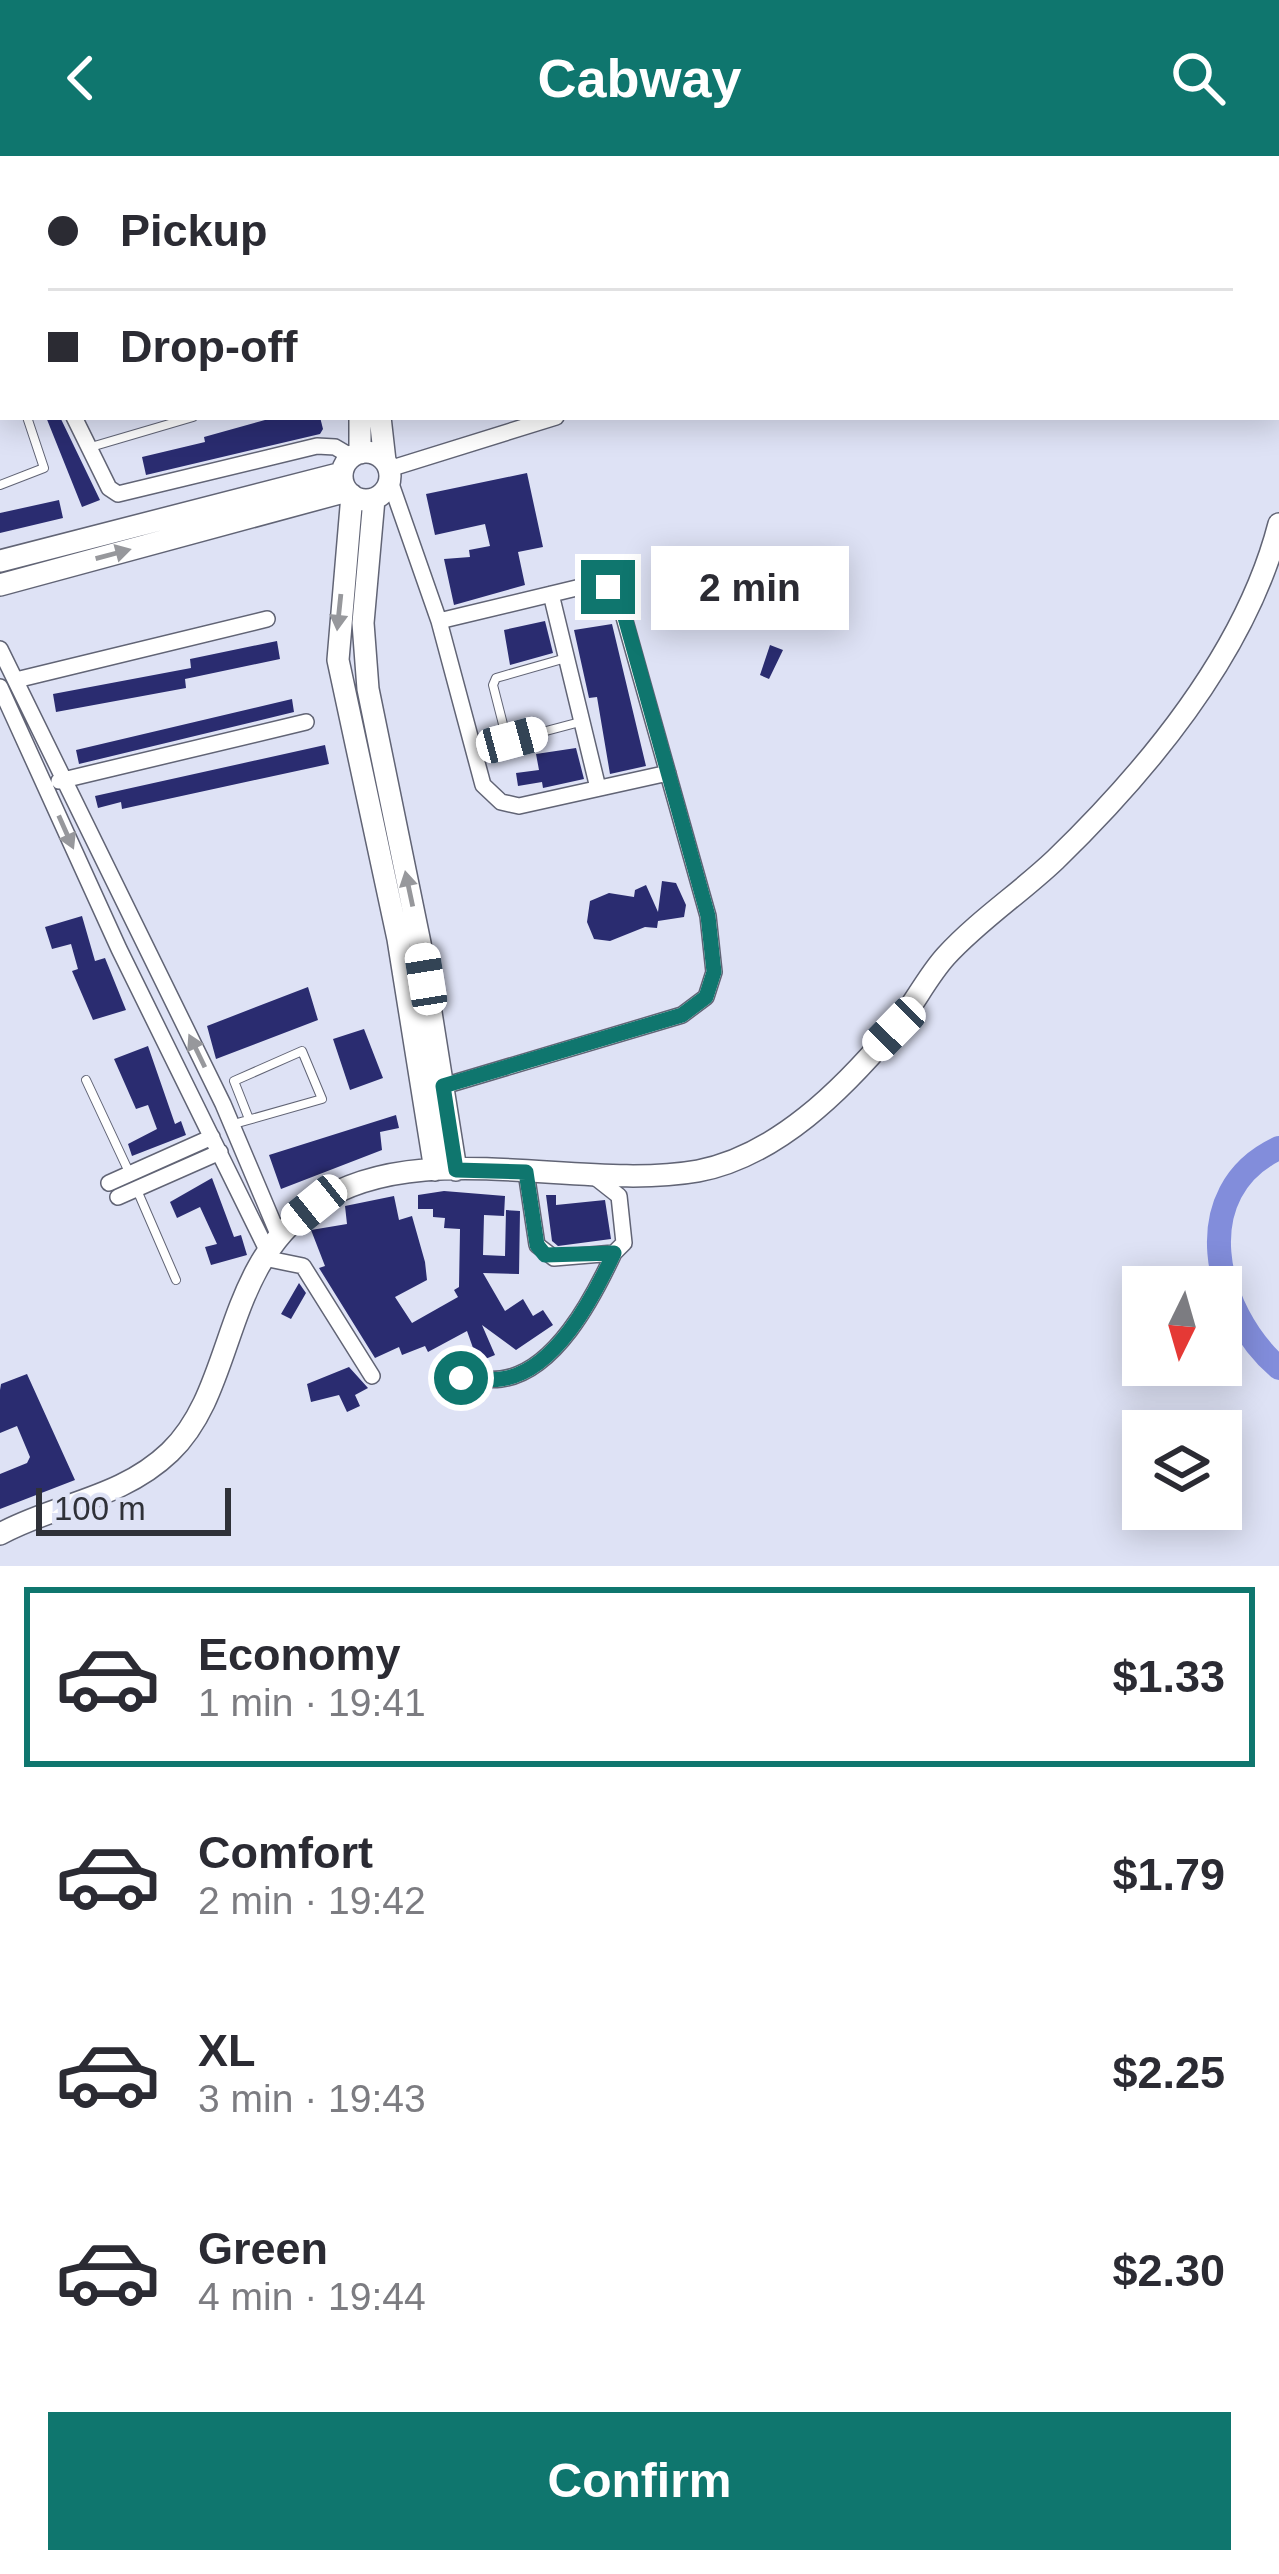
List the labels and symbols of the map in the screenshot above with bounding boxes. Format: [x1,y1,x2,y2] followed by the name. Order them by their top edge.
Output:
[95,544,132,563] one-way arrow
[650,545,848,629] callout: 2 min
[581,560,635,614] route end
[329,594,348,631] one-way arrow
[473,713,551,767] car
[56,814,76,849] one-way arrow
[399,870,418,908] one-way arrow
[403,941,449,1017] car
[856,991,932,1067] car
[187,1033,207,1068] one-way arrow
[275,1168,353,1242] car
[1122,1266,1242,1386] north arrow
[434,1351,488,1405] route start
[36,1482,231,1535] scale bar

